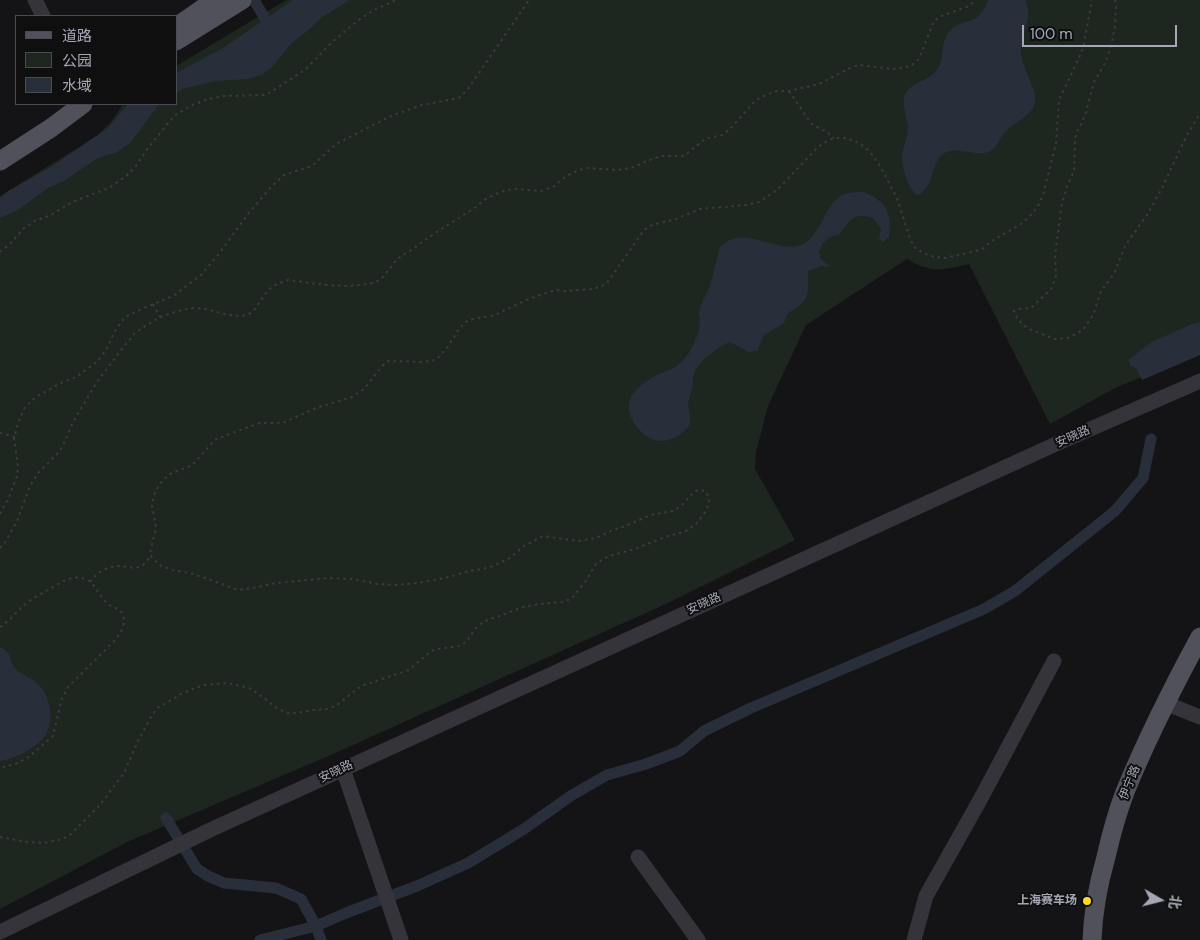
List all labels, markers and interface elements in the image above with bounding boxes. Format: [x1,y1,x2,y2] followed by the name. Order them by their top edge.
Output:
[15,15,178,105] legend
[1025,15,1180,47] scale bar
[1030,24,1073,44] text: 100 m
[62,26,92,46] text: 道路
[62,51,92,71] text: 公园
[62,76,92,96] text: 水域
[1054,423,1092,451] street label: 安晓路
[685,590,723,618] street label: 安晓路
[317,758,355,786] street label: 安晓路
[1117,764,1143,802] street label: 伊宁路
[1135,875,1185,925] north arrow
[1017,894,1077,908] place label: 上海赛车场
[1165,894,1185,910] text: 北
[1081,895,1093,907] marker: 上海赛车场

